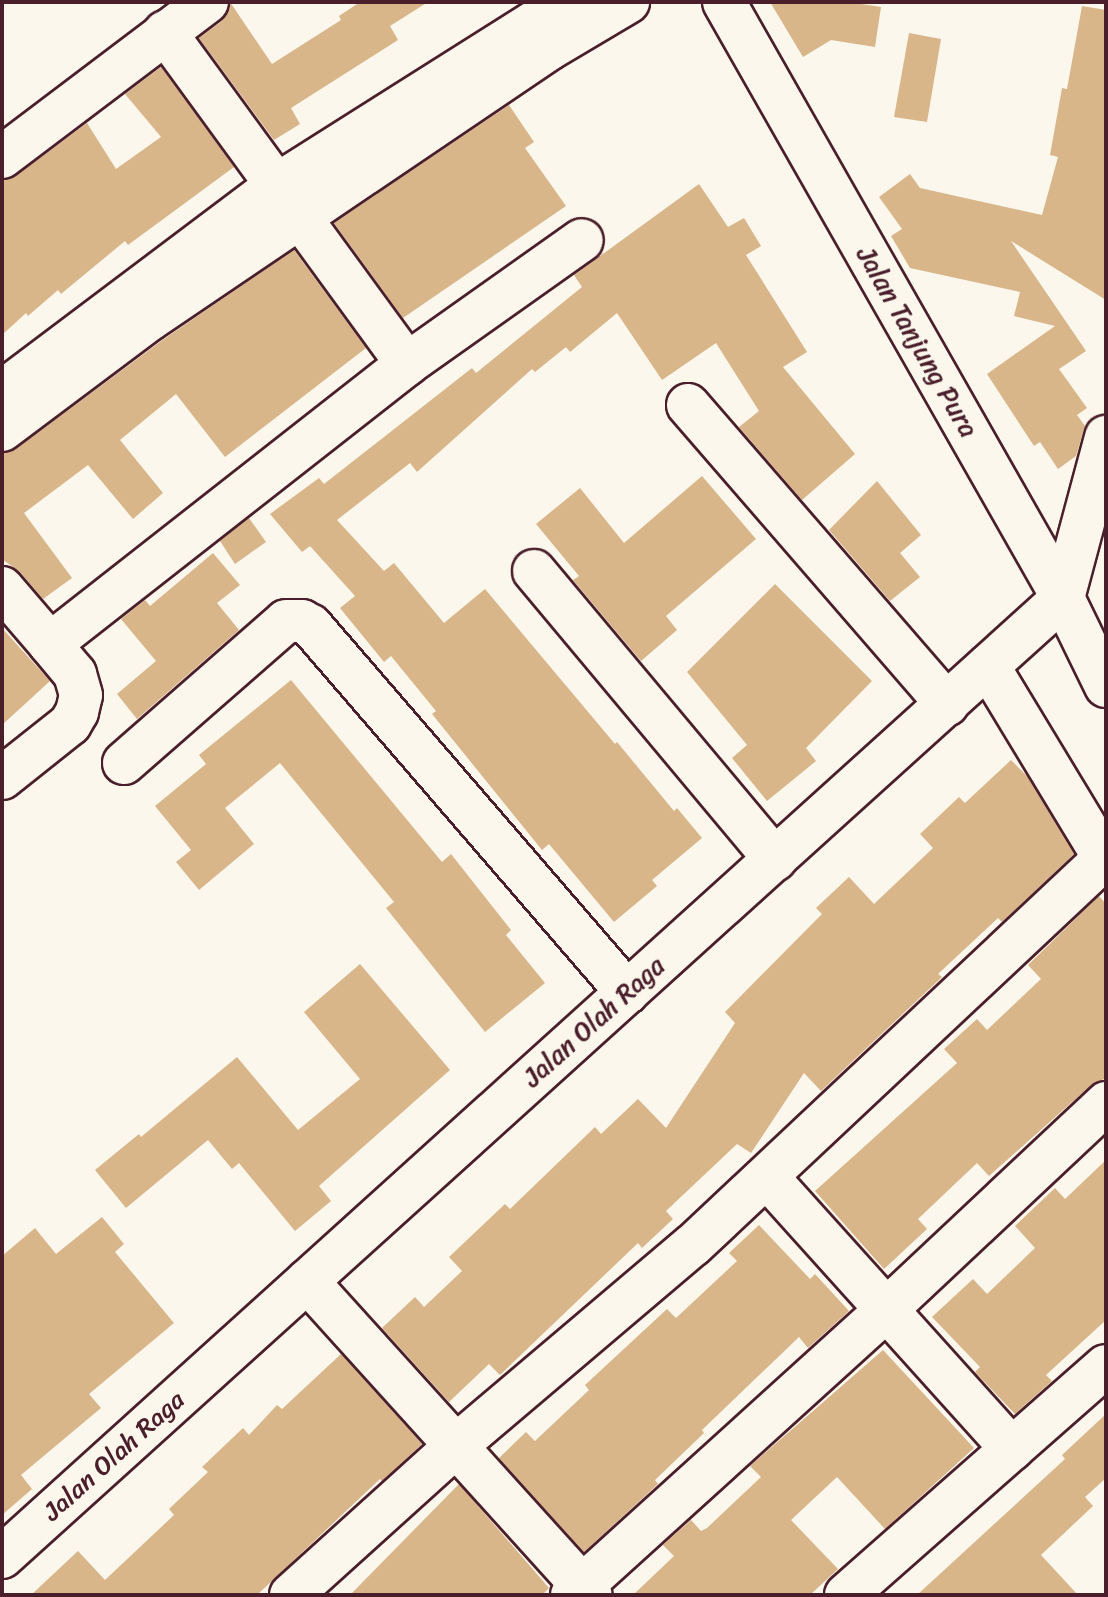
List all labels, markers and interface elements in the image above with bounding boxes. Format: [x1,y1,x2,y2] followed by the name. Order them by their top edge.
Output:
[850,241,984,443] street label: Jalan Tanjung Pura
[517,950,671,1094] street label: Jalan Olah Raga
[37,1384,191,1528] street label: Jalan Olah Raga

